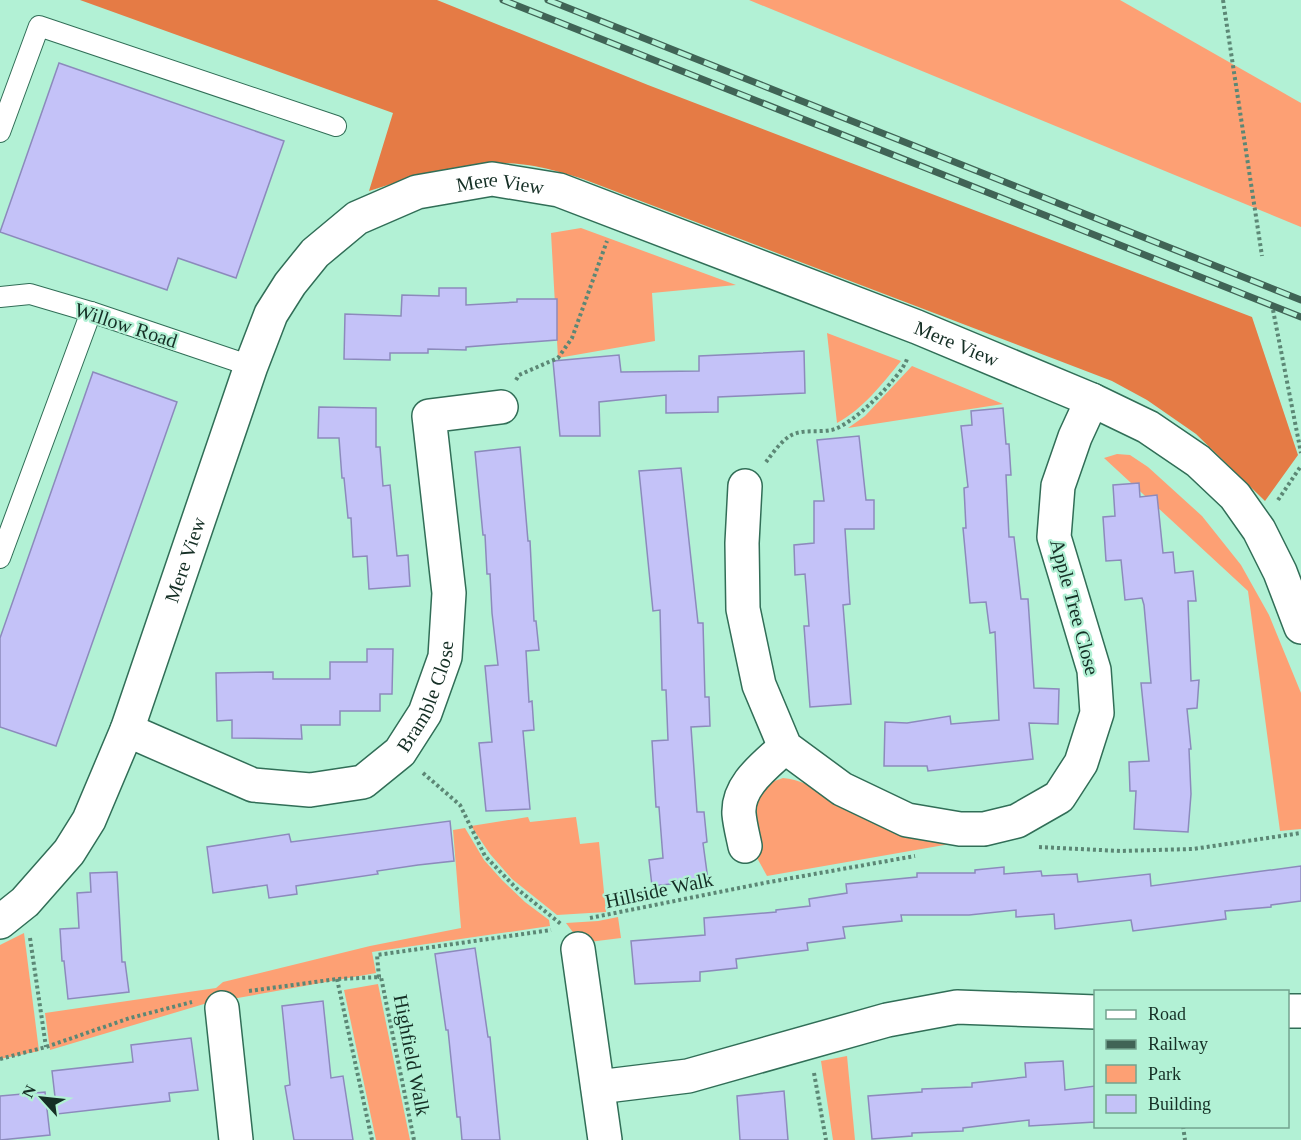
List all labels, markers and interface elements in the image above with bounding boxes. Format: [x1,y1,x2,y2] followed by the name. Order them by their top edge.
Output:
[454,168,546,198] street label: Mere View
[72,298,180,352] street label: Willow Road
[911,316,1002,371] street label: Mere View
[160,513,210,605] street label: Mere View
[1045,537,1104,678] street label: Apple Tree Close
[392,640,457,756] street label: Bramble Close
[603,868,715,912] street label: Hillside Walk
[1094,990,1289,1128] legend
[388,993,435,1118] street label: Highfield Walk
[1148,1004,1186,1024] text: Road
[1148,1034,1208,1054] text: Railway
[1148,1064,1181,1084] text: Park
[12,1068,72,1128] north arrow
[19,1082,39,1100] text: N
[1148,1094,1211,1114] text: Building

